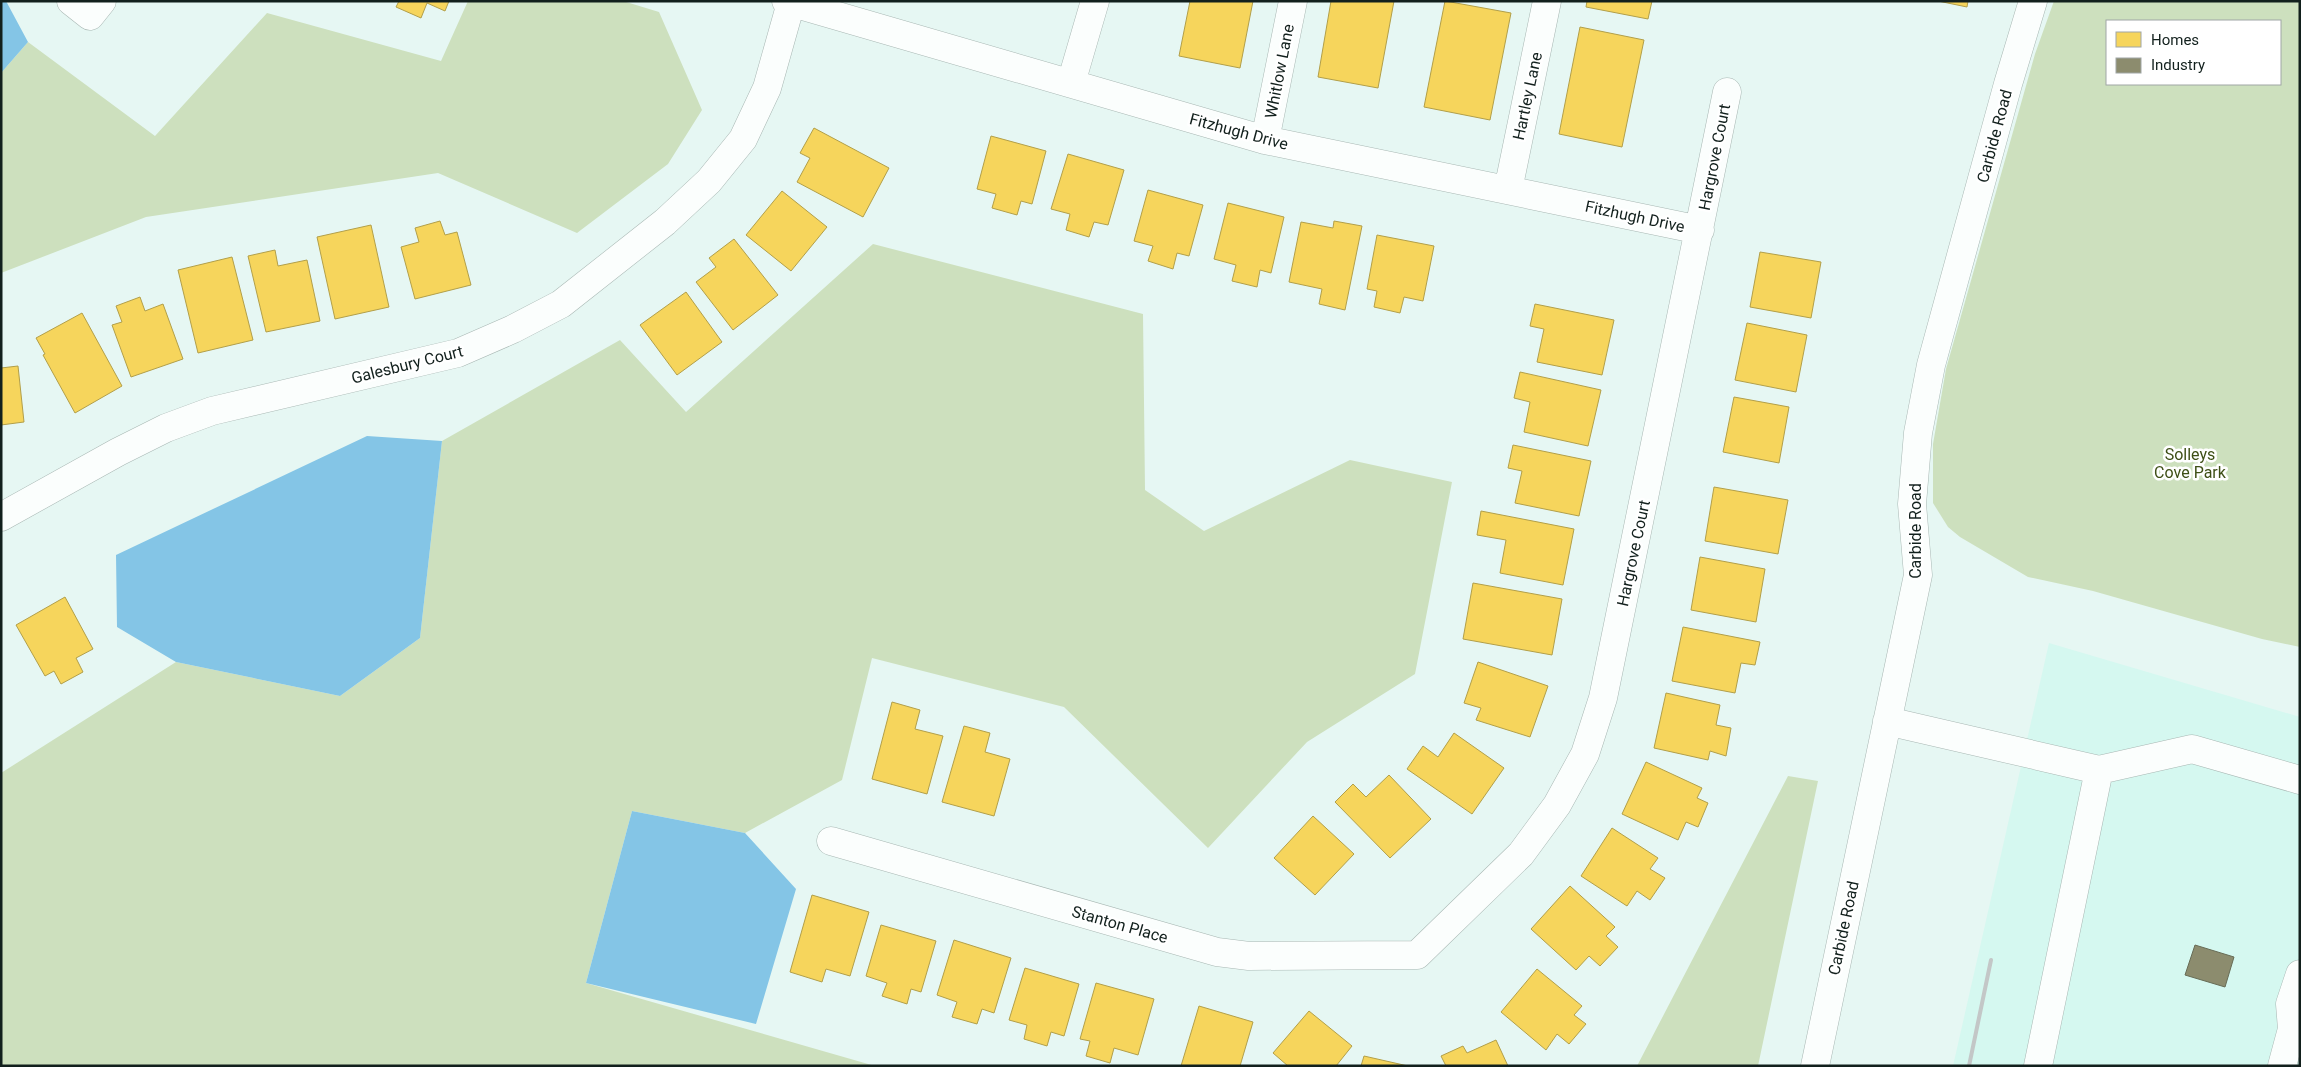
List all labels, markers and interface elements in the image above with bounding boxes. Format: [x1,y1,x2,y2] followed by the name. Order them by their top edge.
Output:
[2106,20,2281,85] legend
[1261,22,1298,120] street label: Whitlow Lane
[2151,31,2199,49] text: Homes
[1509,50,1546,142] street label: Hartley Lane
[2151,56,2205,74] text: Industry
[1973,87,2016,185] street label: Carbide Road
[1695,102,1734,212] street label: Hargrove Court
[1188,109,1290,154] street label: Fitzhugh Drive
[1583,197,1686,236] street label: Fitzhugh Drive
[349,341,465,388] street label: Galesbury Court
[2154,445,2227,482] park label: Solleys Cove Park
[1906,483,1925,579] street label: Carbide Road
[1613,498,1654,608] street label: Hargrove Court
[1824,879,1863,977] street label: Carbide Road
[1070,902,1170,947] street label: Stanton Place

